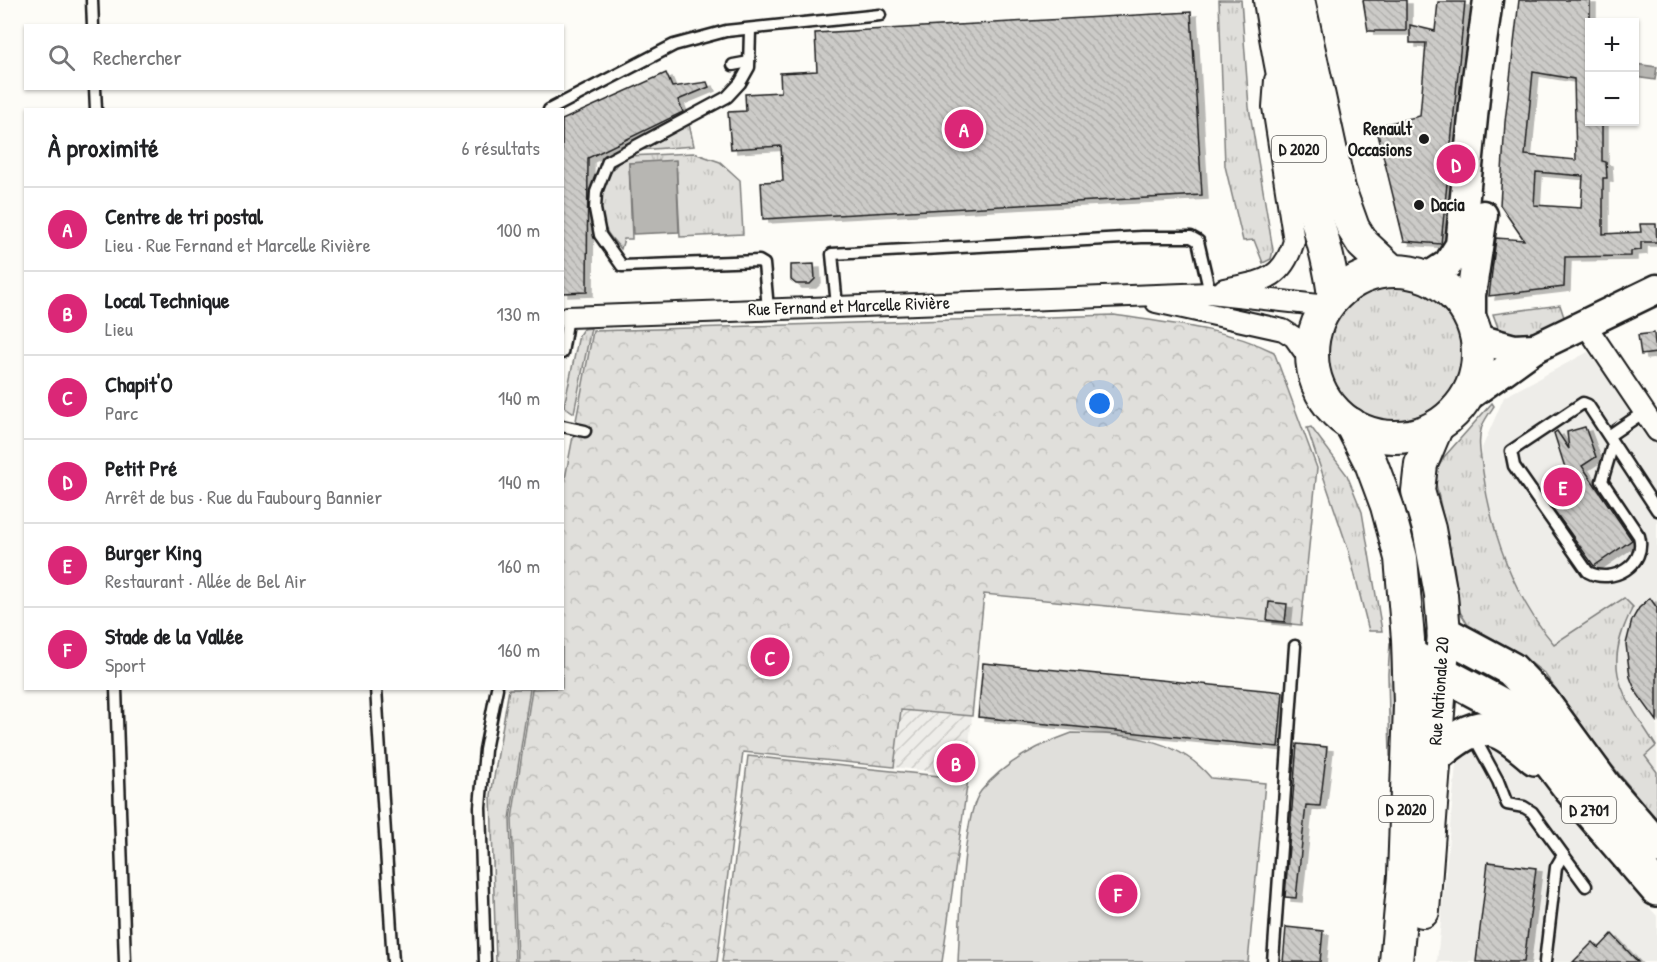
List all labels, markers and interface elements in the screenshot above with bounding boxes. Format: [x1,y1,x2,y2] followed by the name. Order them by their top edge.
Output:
[1585,18,1639,126] map controls
[1585,18,1639,72] button: +
[24,24,564,90] search box
[45,41,78,74] icon: search
[93,42,182,72] text: Rechercher
[1585,72,1639,126] button: −
[944,106,984,152] pin: A
[1348,116,1413,162] place label: Renault Occasions
[48,130,159,165] text: À proximité
[1417,132,1431,146] marker: Renault Occasions
[461,134,540,161] text: 6 résultats
[1272,136,1326,162] road number: D 2020
[1436,142,1476,186] pin: D
[1431,192,1466,217] place label: Dacia
[1412,198,1426,212] marker: Dacia
[105,201,263,231] text: Centre de tri postal
[63,216,72,243] text: A
[497,216,540,243] text: 100 m
[105,231,371,258] text: Lieu · Rue Fernand et Marcelle Rivière
[105,285,230,315] text: Local Technique
[748,289,950,322] street label: Rue Fernand et Marcelle Rivière
[62,300,73,327] text: B
[497,300,540,327] text: 130 m
[105,315,133,342] text: Lieu
[105,369,173,399] text: Chapit'O
[62,384,73,411] text: C
[498,384,540,411] text: 140 m
[1085,389,1114,418] your location
[105,399,138,426] text: Parc
[105,453,177,483] text: Petit Pré
[1544,464,1582,510] pin: E
[63,468,72,495] text: D
[498,468,540,495] text: 140 m
[105,483,382,510] text: Arrêt de bus · Rue du Faubourg Bannier
[105,537,202,567] text: Burger King
[63,552,72,579] text: E
[498,552,540,579] text: 160 m
[105,567,306,594] text: Restaurant · Allée de Bel Air
[105,621,244,651] text: Stade de la Vallée
[750,634,790,680] pin: C
[64,636,71,663] text: F
[498,636,540,663] text: 160 m
[1422,636,1455,746] street label: Rue Nationale 20
[105,651,145,678] text: Sport
[936,740,976,786] pin: B
[1379,796,1433,822] road number: D 2020
[1562,797,1616,823] road number: D 2701
[1098,872,1138,916] pin: F

